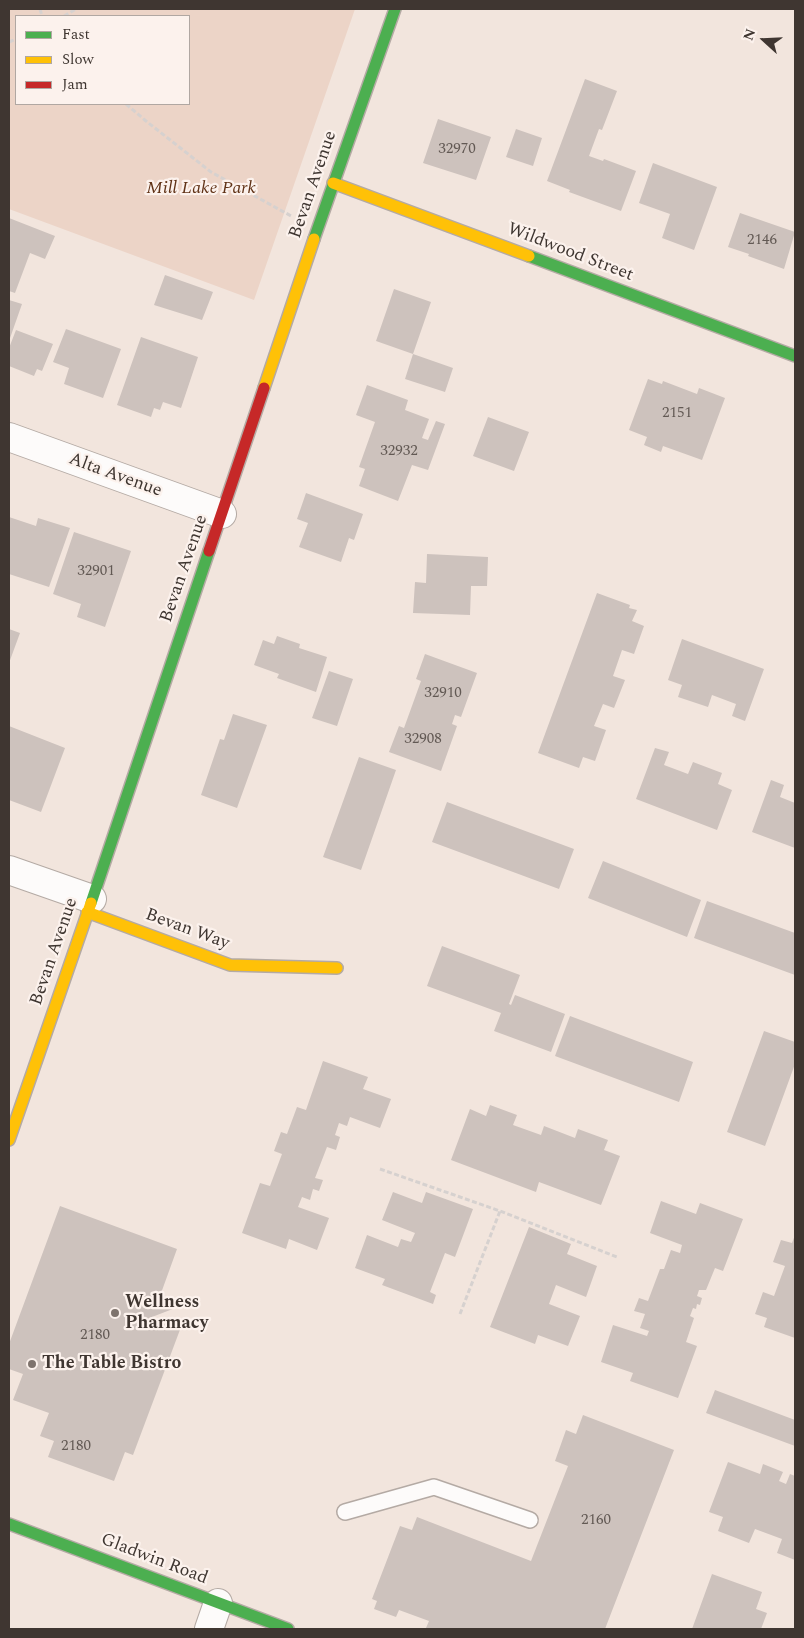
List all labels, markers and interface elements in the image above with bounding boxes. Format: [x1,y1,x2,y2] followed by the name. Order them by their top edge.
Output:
[15,15,190,105] legend
[739,15,789,65] north arrow
[62,23,90,46] text: Fast
[738,26,761,44] text: N
[62,48,94,71] text: Slow
[62,73,88,96] text: Jam
[285,128,343,242] street label: Bevan Avenue
[438,141,476,159] house number: 32970
[146,178,256,200] park label: Mill Lake Park
[504,219,636,287] street label: Wildwood Street
[747,232,777,250] house number: 2146
[662,405,692,423] house number: 2151
[380,443,418,461] house number: 32932
[65,449,165,503] street label: Alta Avenue
[156,512,214,626] street label: Bevan Avenue
[77,563,115,581] house number: 32901
[424,685,462,703] house number: 32910
[404,731,442,749] house number: 32908
[26,895,84,1009] street label: Bevan Avenue
[142,905,232,955] street label: Bevan Way
[125,1292,208,1335] place label: Wellness Pharmacy
[109,1307,121,1319] marker: Wellness Pharmacy
[80,1327,110,1345] house number: 2180
[42,1353,181,1375] place label: The Table Bistro
[26,1358,38,1370] marker: The Table Bistro
[61,1438,91,1456] house number: 2180
[581,1512,611,1530] house number: 2160
[98,1530,210,1590] street label: Gladwin Road

